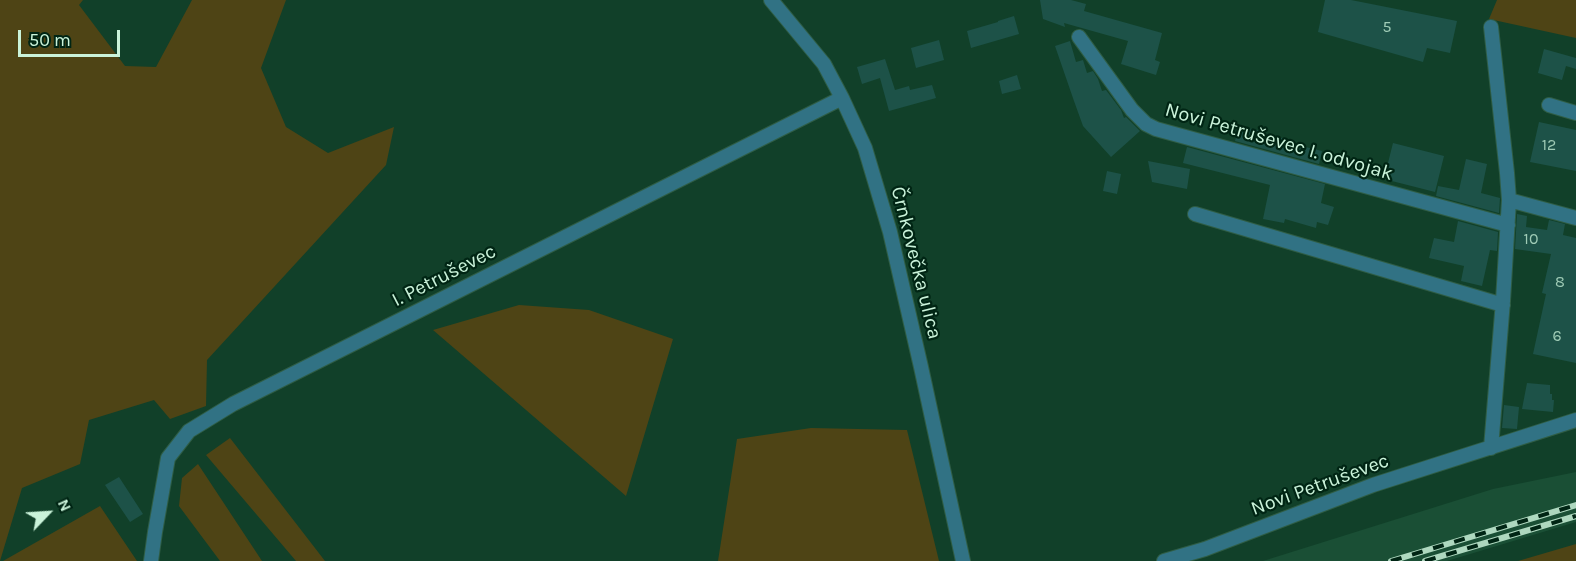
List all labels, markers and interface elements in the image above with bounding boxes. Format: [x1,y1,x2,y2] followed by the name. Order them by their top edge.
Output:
[1382,17,1392,37] house number: 5
[21,18,123,56] scale bar
[29,29,71,51] text: 50 m
[1162,98,1396,186] street label: Novi Petruševec I. odvojak
[1542,135,1556,155] house number: 12
[885,184,947,342] street label: Črnkovečka ulica
[1524,229,1538,249] house number: 10
[388,240,500,312] street label: I. Petruševec
[1555,272,1565,292] house number: 8
[1552,326,1562,346] house number: 6
[1248,449,1392,521] street label: Novi Petruševec
[18,483,78,543] north arrow
[54,496,76,514] text: N

